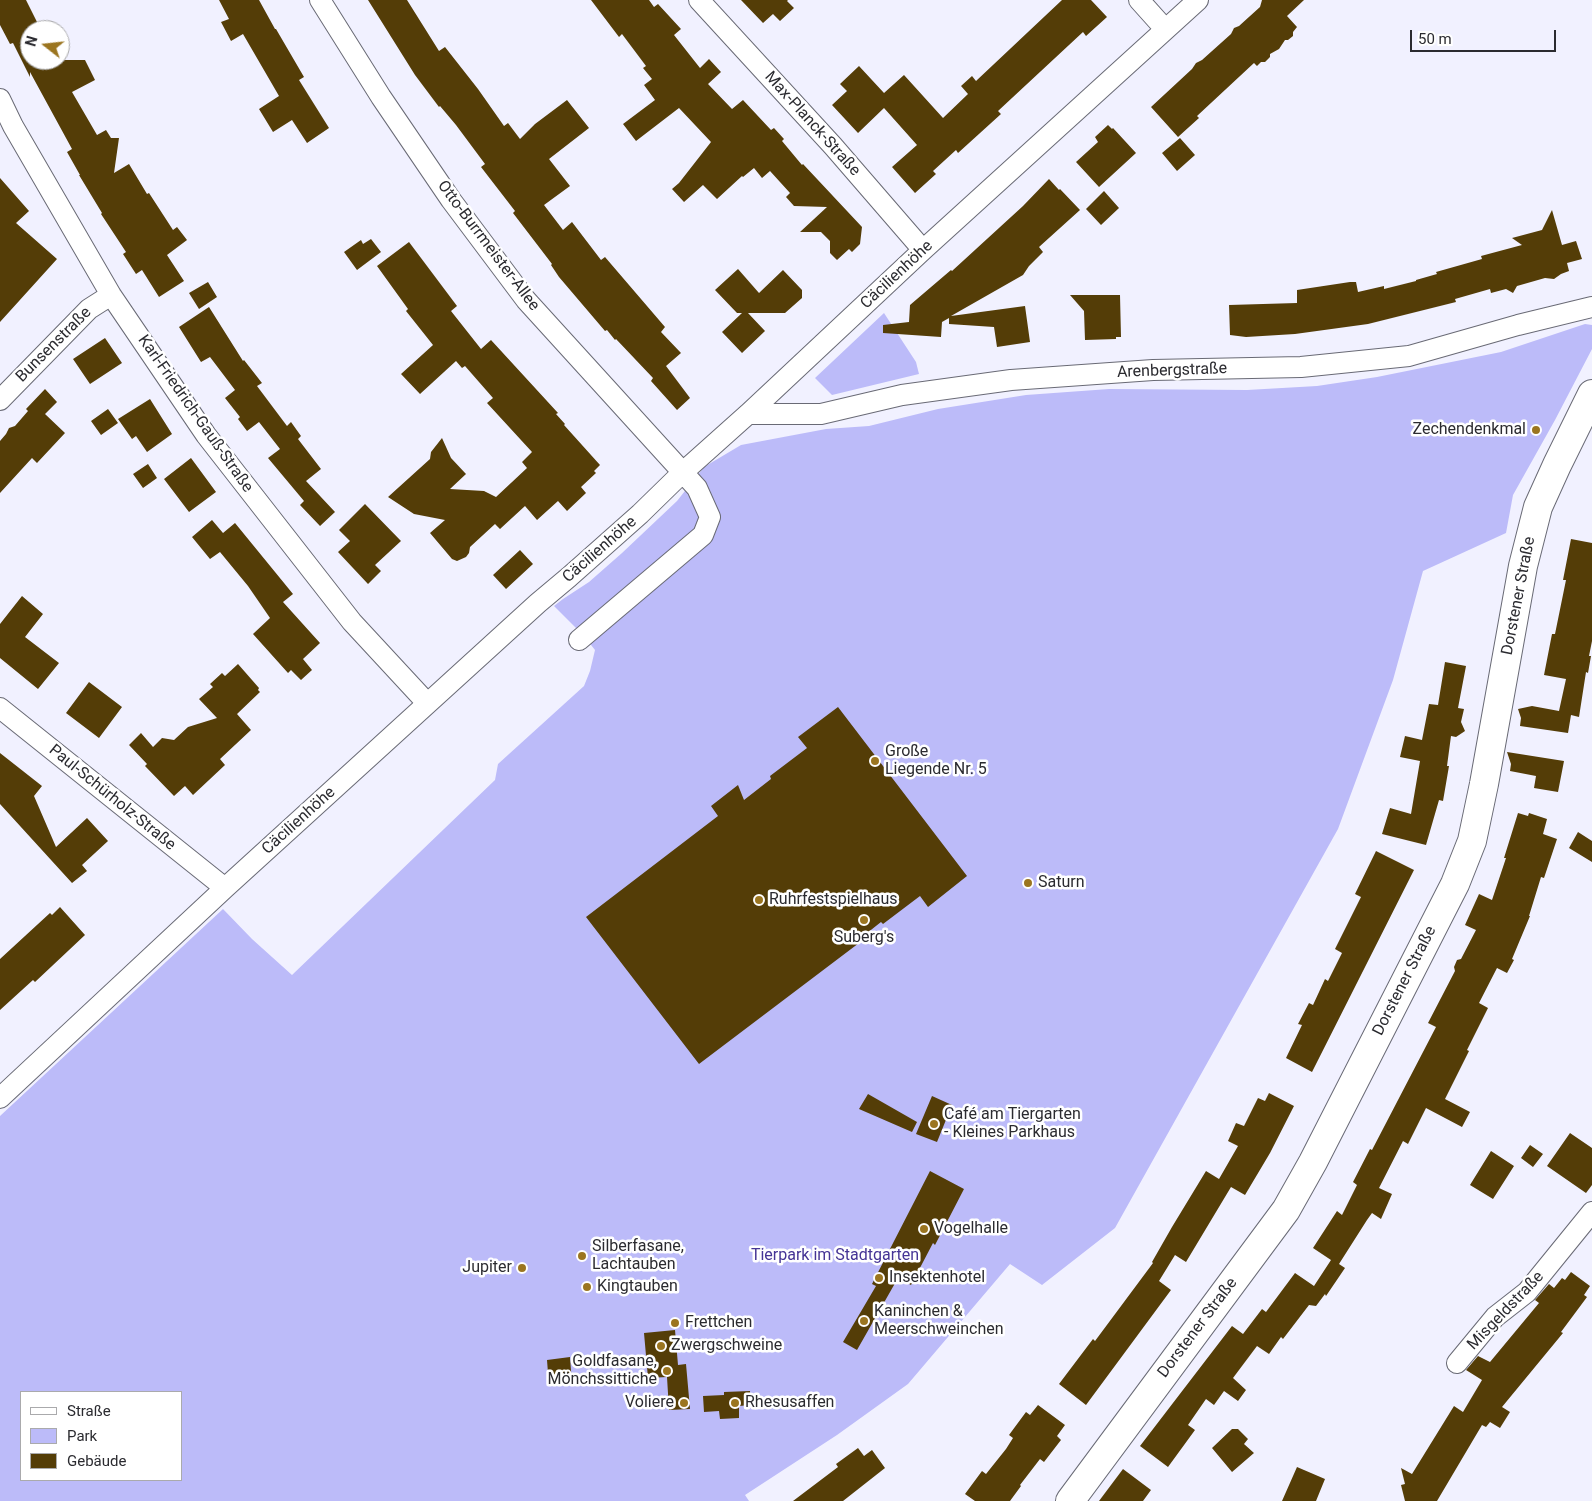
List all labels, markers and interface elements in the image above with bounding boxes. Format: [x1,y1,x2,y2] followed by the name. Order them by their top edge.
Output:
[20,20,70,70] north arrow
[1412,20,1558,52] scale bar
[1418,30,1452,48] text: 50 m
[22,34,41,48] text: N
[760,68,864,180] street label: Max-Planck-Straße
[433,177,543,315] street label: Otto-Burrmeister-Allee
[857,237,937,313] street label: Cäcilienhöhe
[12,303,96,387] street label: Bunsenstraße
[133,332,257,496] street label: Karl-Friedrich-Gauß-Straße
[1117,359,1227,383] street label: Arenbergstraße
[1413,420,1526,440] place label: Zechendenkmal
[1530,424,1542,436] marker: Zechendenkmal
[559,513,641,587] street label: Cäcilienhöhe
[1498,535,1540,657] street label: Dorstener Straße
[45,741,179,855] street label: Paul-Schürholz-Straße
[885,742,987,780] place label: Große Liegende Nr. 5
[869,755,881,767] marker: Große Liegende Nr. 5
[258,783,340,859] street label: Cäcilienhöhe
[1038,873,1085,893] place label: Saturn
[1022,877,1034,889] marker: Saturn
[769,890,897,910] place label: Ruhrfestspielhaus
[753,894,765,906] marker: Ruhrfestspielhaus
[858,914,870,926] marker: Suberg's
[1369,923,1441,1039] street label: Dorstener Straße
[834,928,894,948] place label: Suberg's
[944,1105,1081,1143] place label: Café am Tiergarten - Kleines Parkhaus
[928,1118,940,1130] marker: Café am Tiergarten - Kleines Parkhaus
[934,1219,1008,1239] place label: Vogelhalle
[918,1223,930,1235] marker: Vogelhalle
[592,1237,684,1275] place label: Silberfasane, Lachtauben
[751,1246,919,1266] park label: Tierpark im Stadtgarten
[576,1250,588,1262] marker: Silberfasane, Lachtauben
[462,1258,512,1278] place label: Jupiter
[516,1262,528,1274] marker: Jupiter
[889,1268,985,1288] place label: Insektenhotel
[1464,1268,1548,1354] street label: Misgeldstraße
[873,1272,885,1284] marker: Insektenhotel
[1154,1274,1242,1382] street label: Dorstener Straße
[597,1277,678,1297] place label: Kingtauben
[581,1281,593,1293] marker: Kingtauben
[874,1302,1004,1340] place label: Kaninchen & Meerschweinchen
[685,1313,752,1333] place label: Frettchen
[858,1315,870,1327] marker: Kaninchen & Meerschweinchen
[669,1317,681,1329] marker: Frettchen
[671,1336,782,1356] place label: Zwergschweine
[655,1340,667,1352] marker: Zwergschweine
[547,1352,657,1390] place label: Goldfasane, Mönchssittiche
[661,1365,673,1377] marker: Goldfasane, Mönchssittiche
[20,1391,182,1481] legend
[625,1393,674,1413] place label: Voliere
[745,1393,834,1413] place label: Rhesusaffen
[678,1397,690,1409] marker: Voliere
[729,1397,741,1409] marker: Rhesusaffen
[67,1402,111,1420] text: Straße
[67,1427,97,1445] text: Park
[67,1452,126,1470] text: Gebäude

